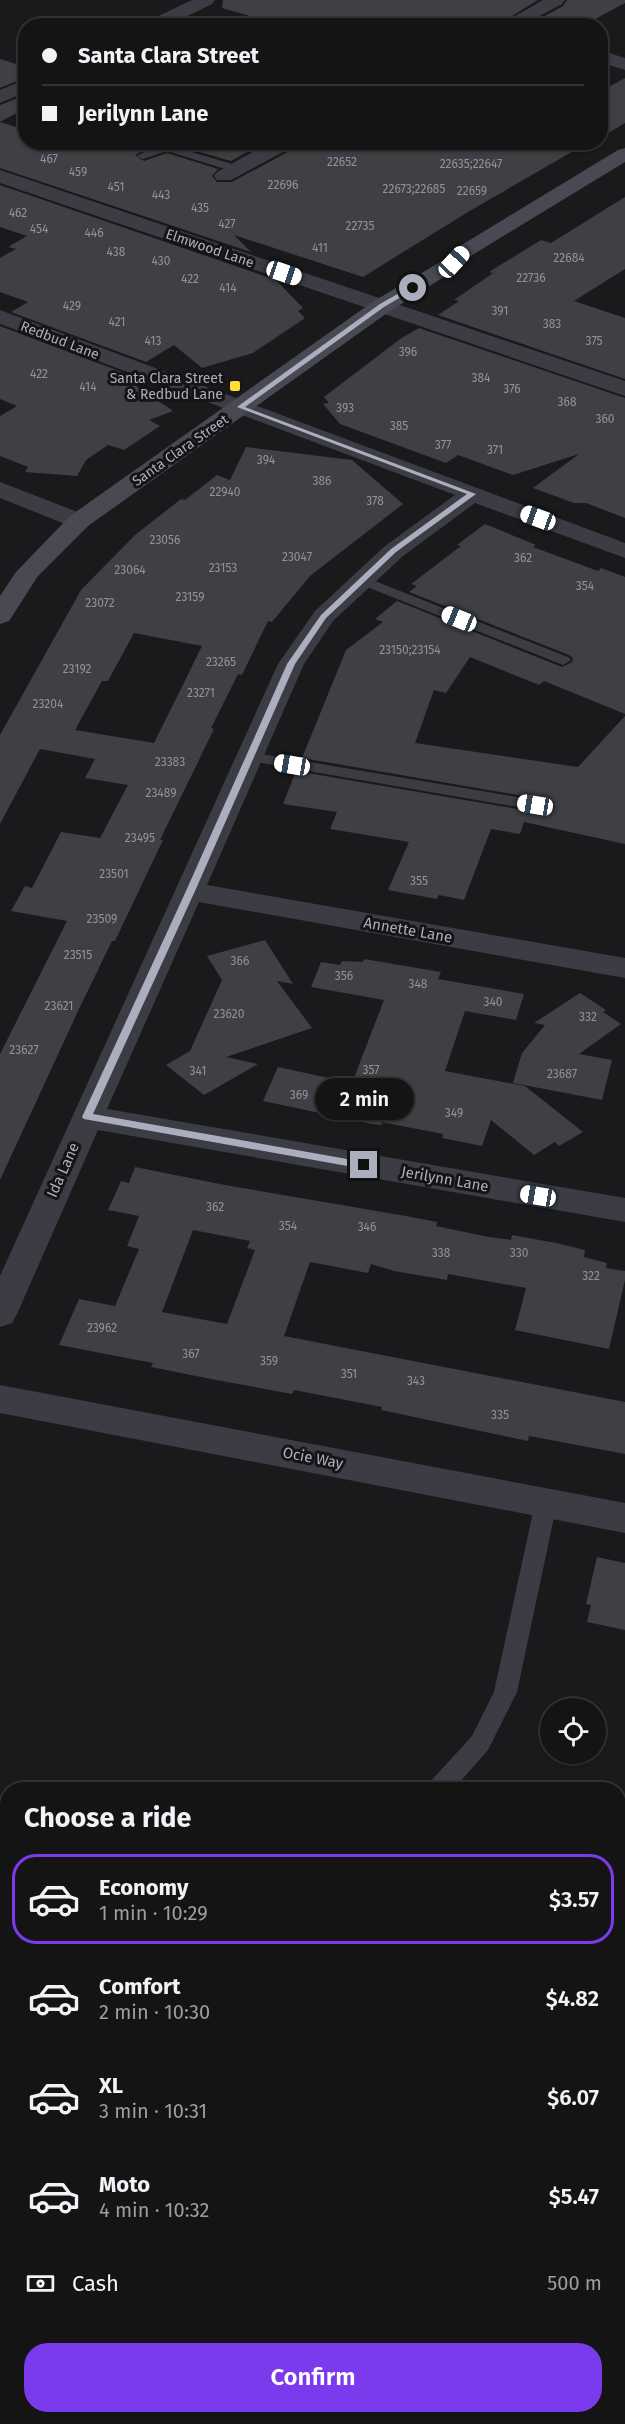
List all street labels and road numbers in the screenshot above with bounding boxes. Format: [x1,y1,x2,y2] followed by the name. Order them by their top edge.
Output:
[163,225,256,272] street label: Elmwood Lane
[18,318,102,363] street label: Redbud Lane
[129,410,232,490] street label: Santa Clara Street
[362,913,454,947] street label: Annette Lane
[43,1140,83,1200] street label: Ida Lane
[400,1162,490,1196] street label: Jerilynn Lane
[281,1443,345,1473] street label: Ocie Way

